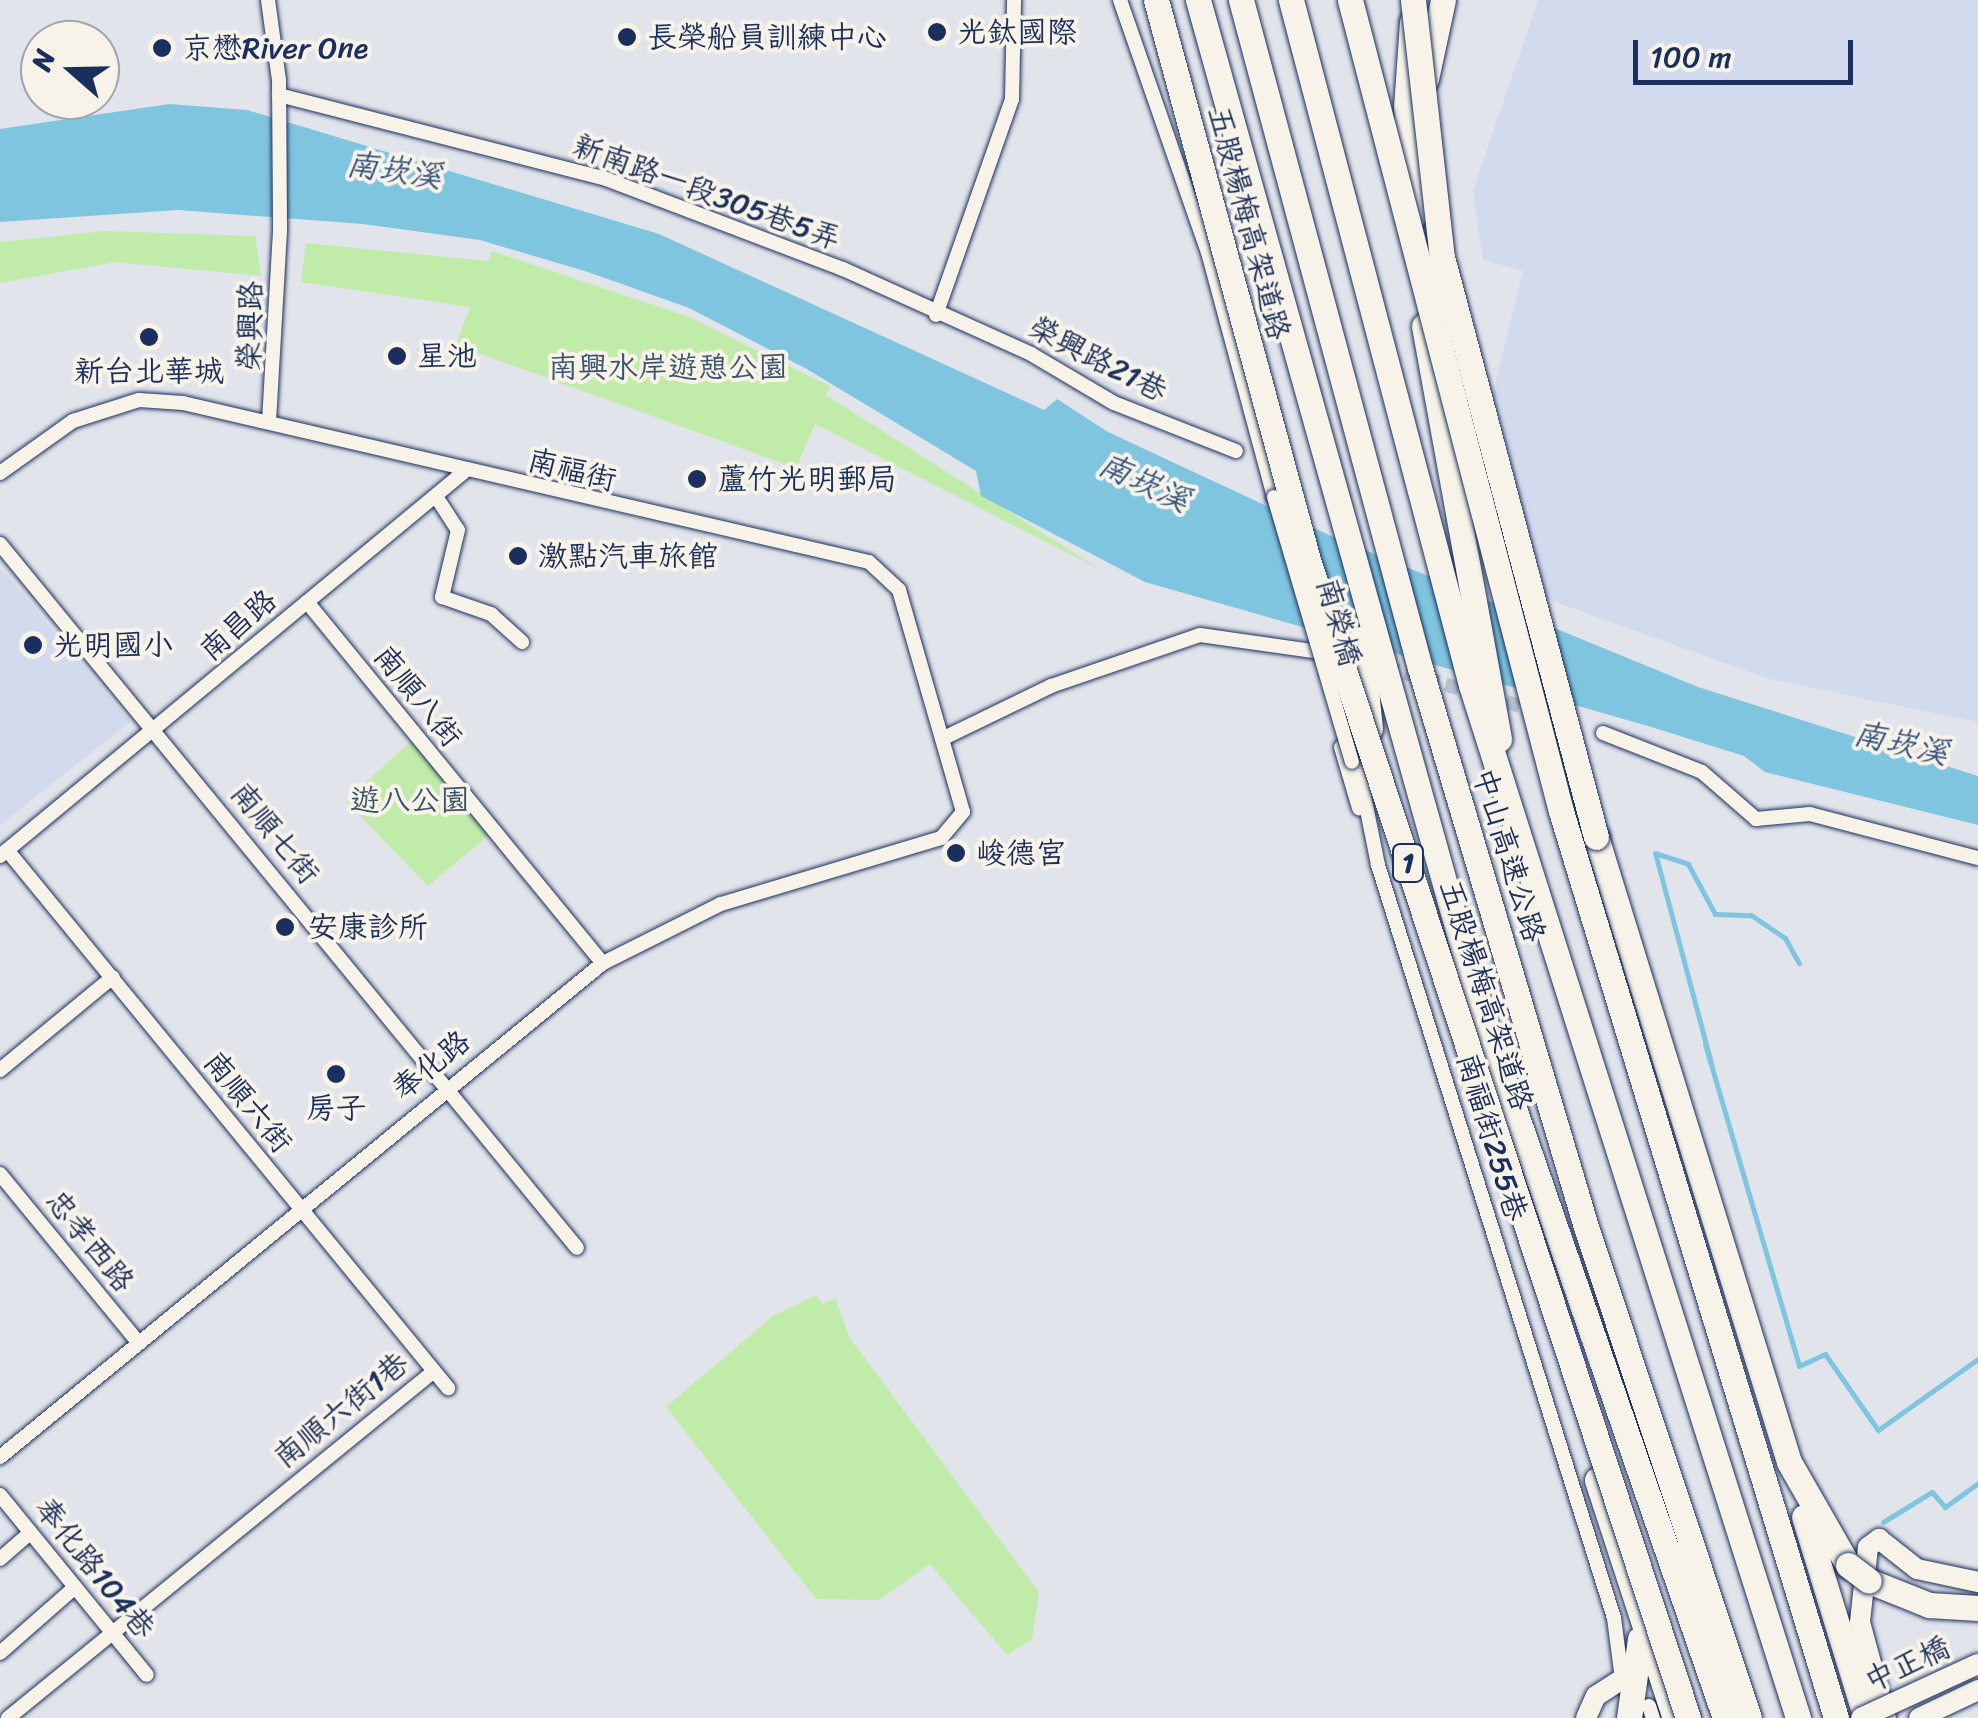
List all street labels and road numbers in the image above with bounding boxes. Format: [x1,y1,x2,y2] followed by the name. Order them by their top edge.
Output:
[1201,102,1297,344] street label: 五股楊梅高架道路
[568,127,846,257] street label: 新南路一段305巷5弄
[231,281,269,371] street label: 榮興路
[1023,309,1173,409] street label: 榮興路21巷
[524,442,620,498] street label: 南福街
[1309,574,1369,670] street label: 南榮橋
[192,582,284,668] street label: 南昌路
[366,638,470,754] street label: 南順八街
[1465,764,1553,946] street label: 中山高速公路
[223,775,327,891] street label: 南順七街
[1390,840,1426,886] road number: 1
[1432,875,1540,1115] street label: 五股楊梅高架道路
[385,1023,477,1107] street label: 奉化路
[196,1044,300,1160] street label: 南順六街
[1449,1049,1535,1225] street label: 南福街255巷
[38,1183,142,1299] street label: 忠孝西路
[266,1345,416,1475] street label: 南順六街1巷
[27,1490,163,1646] street label: 奉化路104巷
[1859,1629,1955,1699] street label: 中正橋

